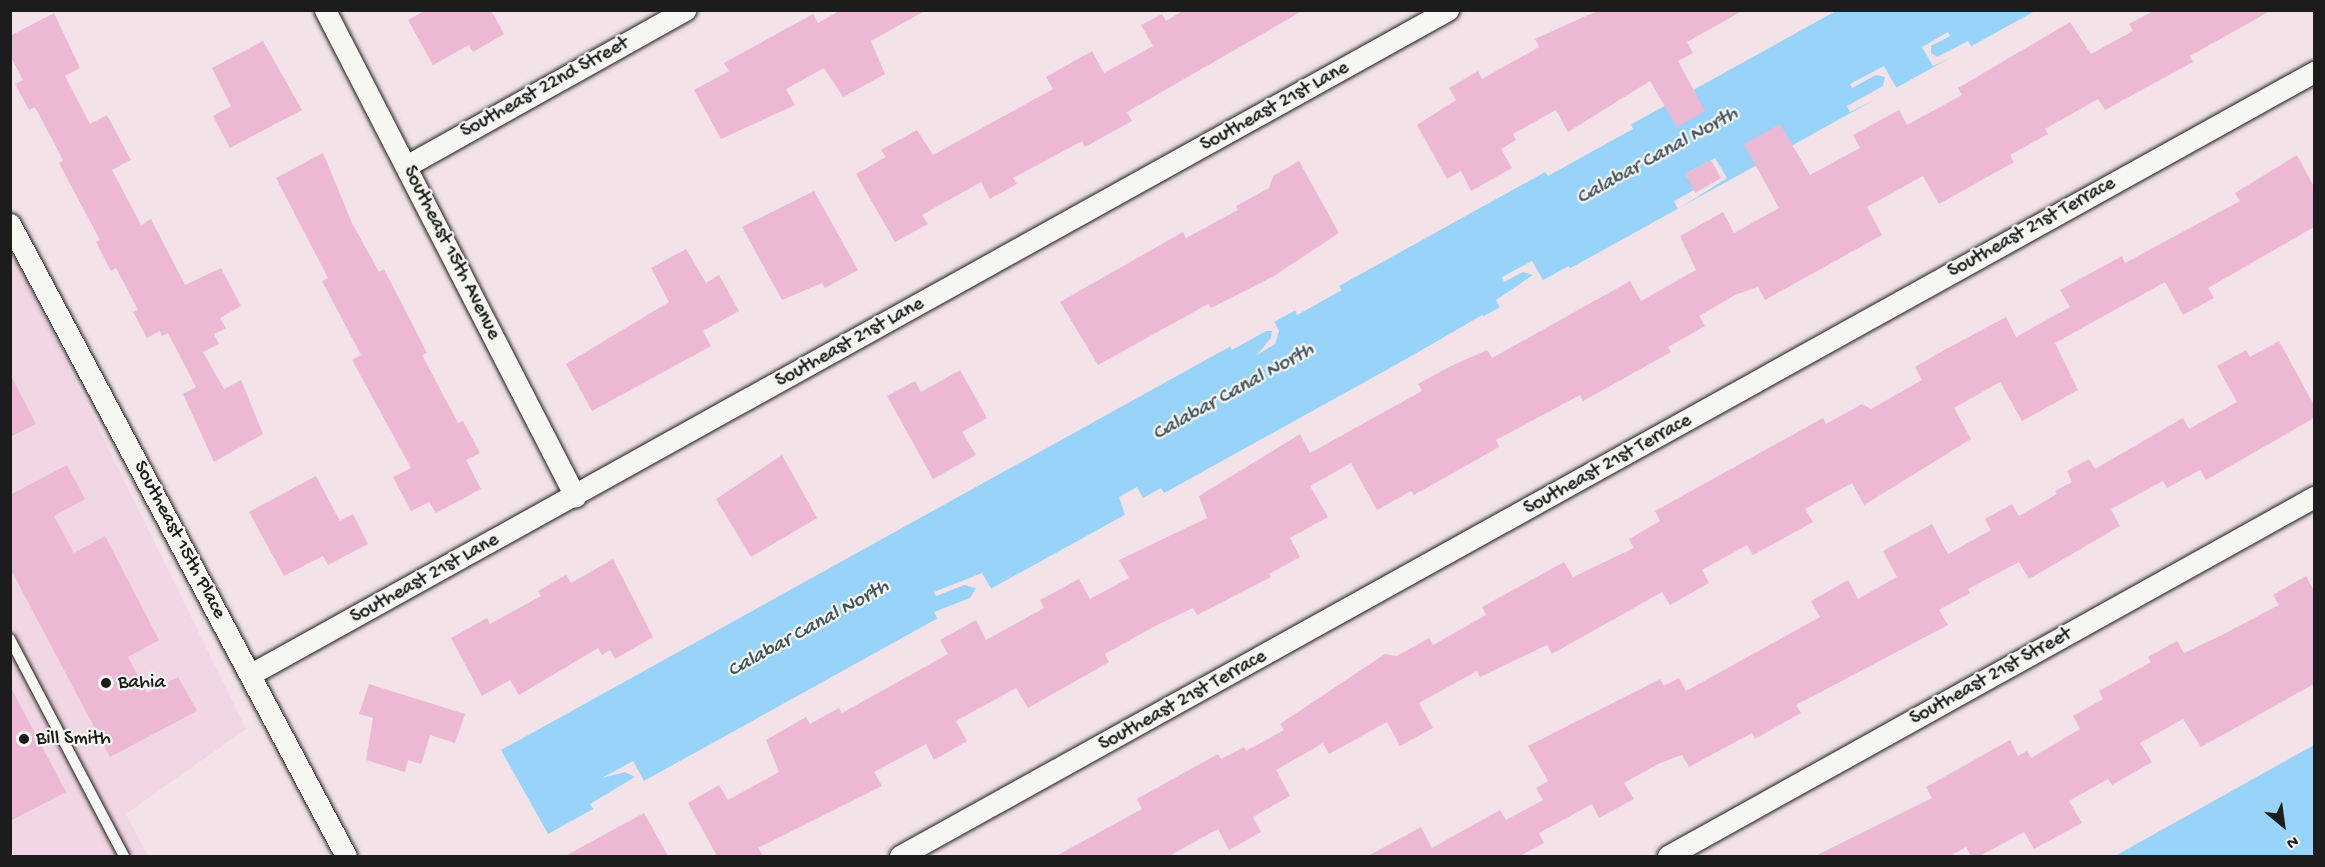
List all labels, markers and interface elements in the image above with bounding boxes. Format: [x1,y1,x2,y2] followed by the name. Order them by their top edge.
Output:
[457,32,633,144] street label: Southeast 22nd Street
[1197,56,1353,158] street label: Southeast 21st Lane
[1573,102,1743,212] water label: Calabar Canal North
[397,162,505,344] street label: Southeast 15th Avenue
[1944,172,2120,284] street label: Southeast 21st Terrace
[772,292,928,394] street label: Southeast 21st Lane
[1149,338,1319,448] water label: Calabar Canal North
[1520,409,1696,521] street label: Southeast 21st Terrace
[127,457,231,623] street label: Southeast 15th Place
[347,528,503,630] street label: Southeast 21st Lane
[724,575,894,685] water label: Calabar Canal North
[1906,623,2076,731] street label: Southeast 21st Street
[1095,645,1271,757] street label: Southeast 21st Terrace
[118,671,166,695] place label: Bahia
[99,676,113,690] marker: Bahia
[36,727,111,751] place label: Bill Smith
[17,732,31,746] marker: Bill Smith
[2253,795,2313,855] north arrow
[2283,830,2301,852] text: N

